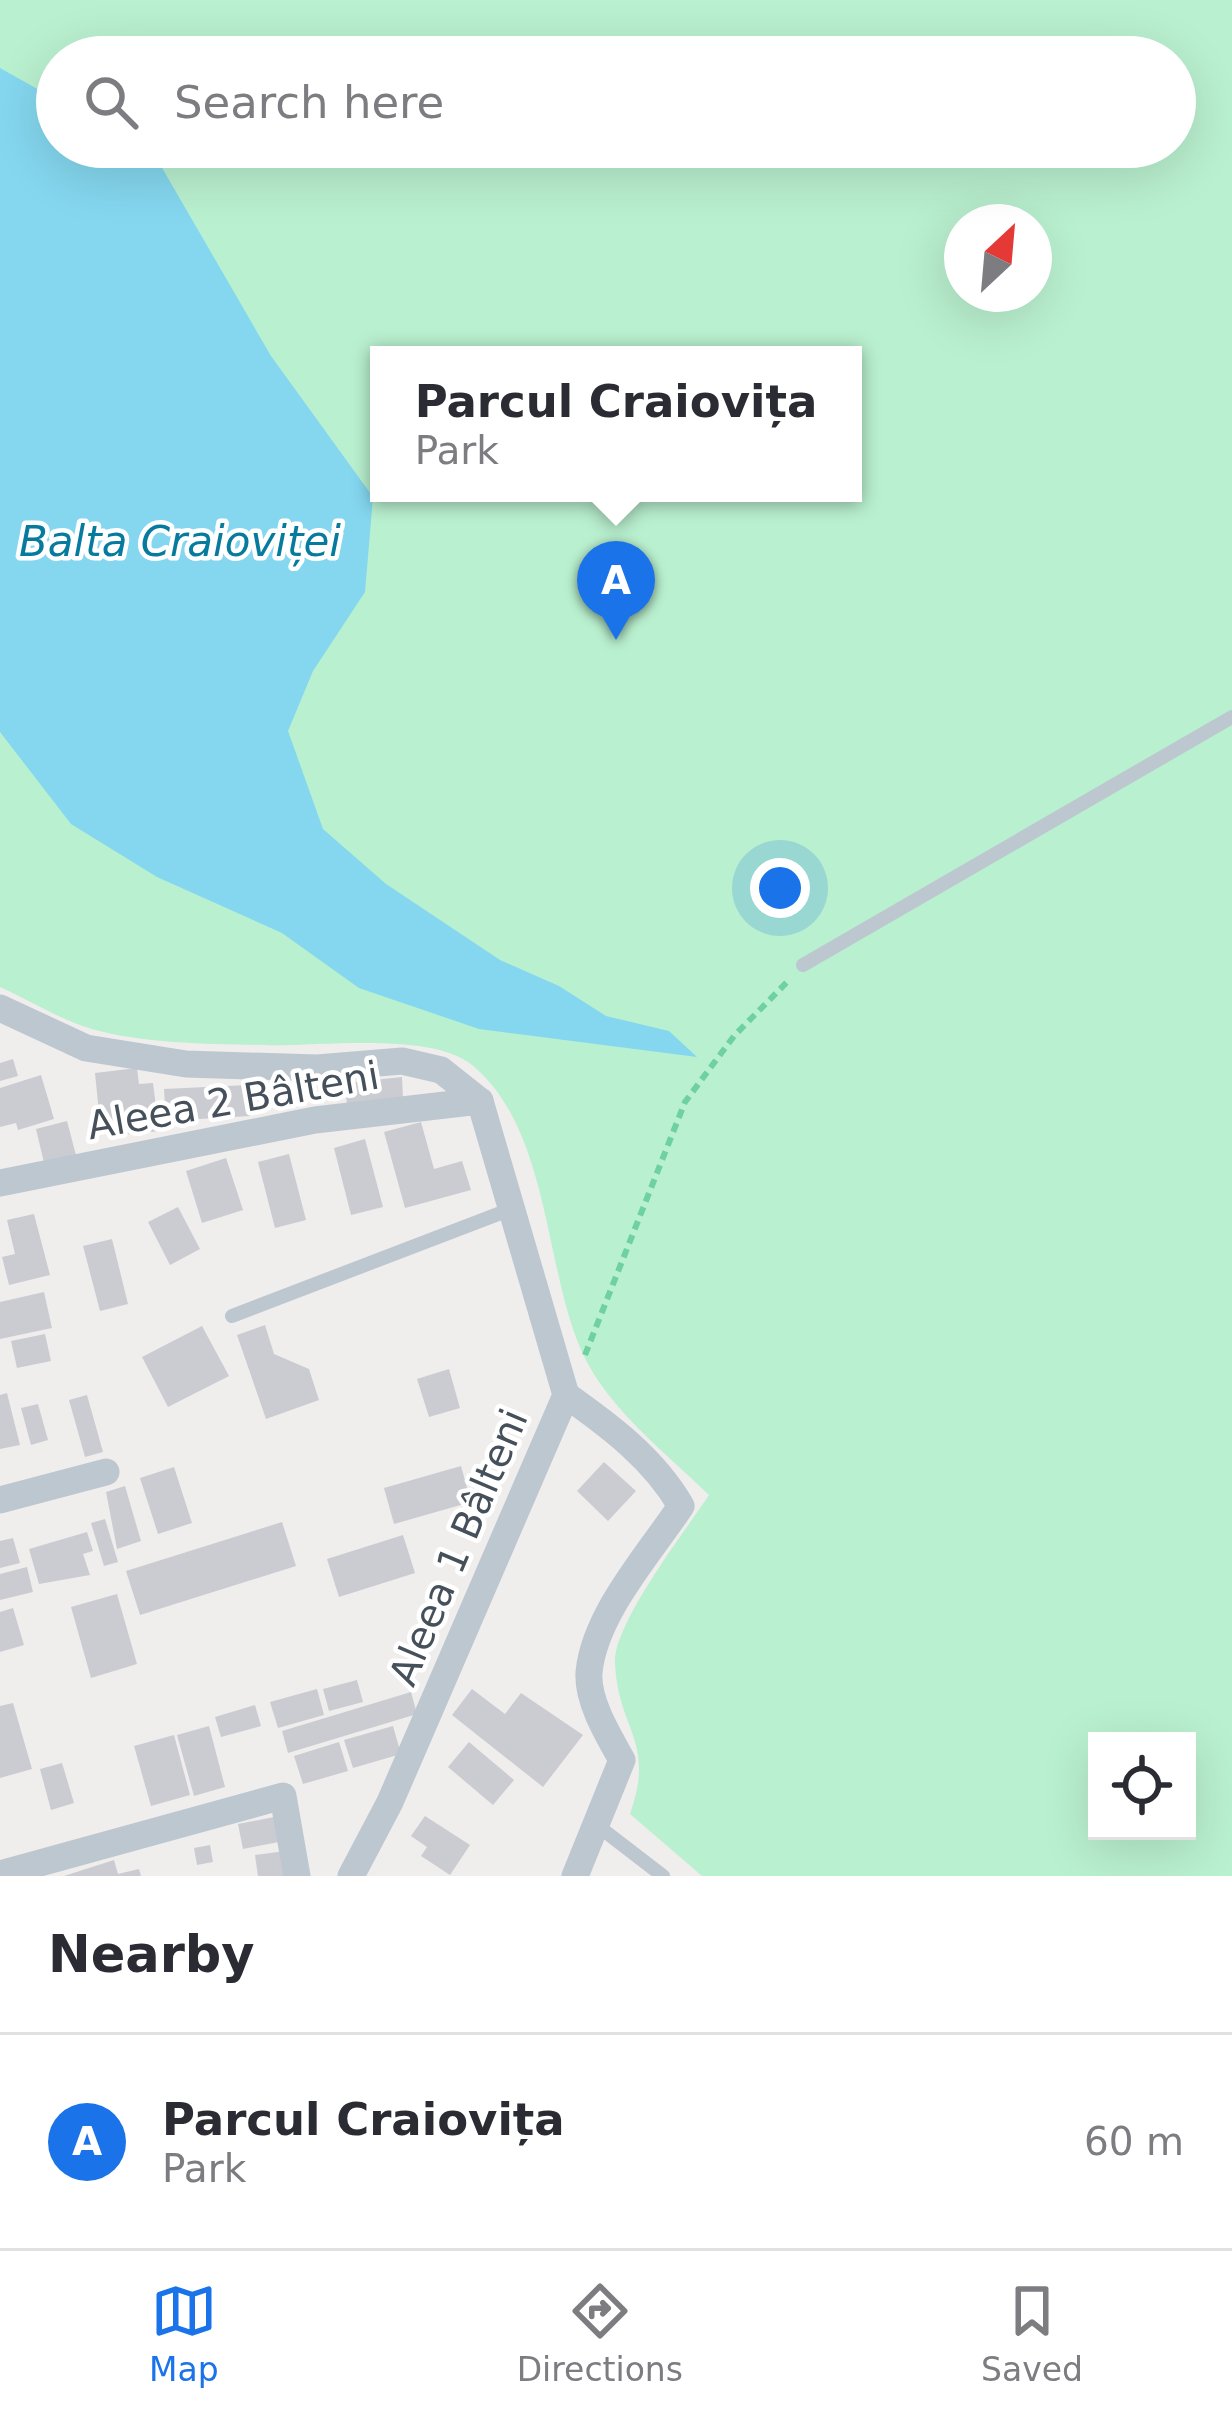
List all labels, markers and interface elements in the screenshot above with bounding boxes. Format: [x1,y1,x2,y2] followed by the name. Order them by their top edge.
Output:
[36,36,1196,168] search box
[78,69,144,135] icon: search
[174,76,444,129] text: Search here
[944,204,1052,312] north arrow
[370,346,862,502] popup
[415,375,817,428] text: Parcul Craiovița
[415,428,499,473] text: Park
[19,517,341,567] water label: Balta Craioviței
[577,541,655,640] pin: A
[750,858,810,918] your location
[84,1053,382,1148] street label: Aleea 2 Bâlteni
[380,1402,537,1692] street label: Aleea 1 Bâlteni
[1088,1732,1196,1840] map controls
[1088,1732,1196,1840] button: locate
[48,1925,255,1984] text: Nearby
[162,2093,565,2146] text: Parcul Craiovița
[72,2119,102,2164] text: A
[1084,2119,1184,2164] text: 60 m
[162,2146,246,2191] text: Park
[149,2278,219,2389] tab: Map
[517,2278,683,2389] tab: Directions
[981,2278,1083,2389] tab: Saved

